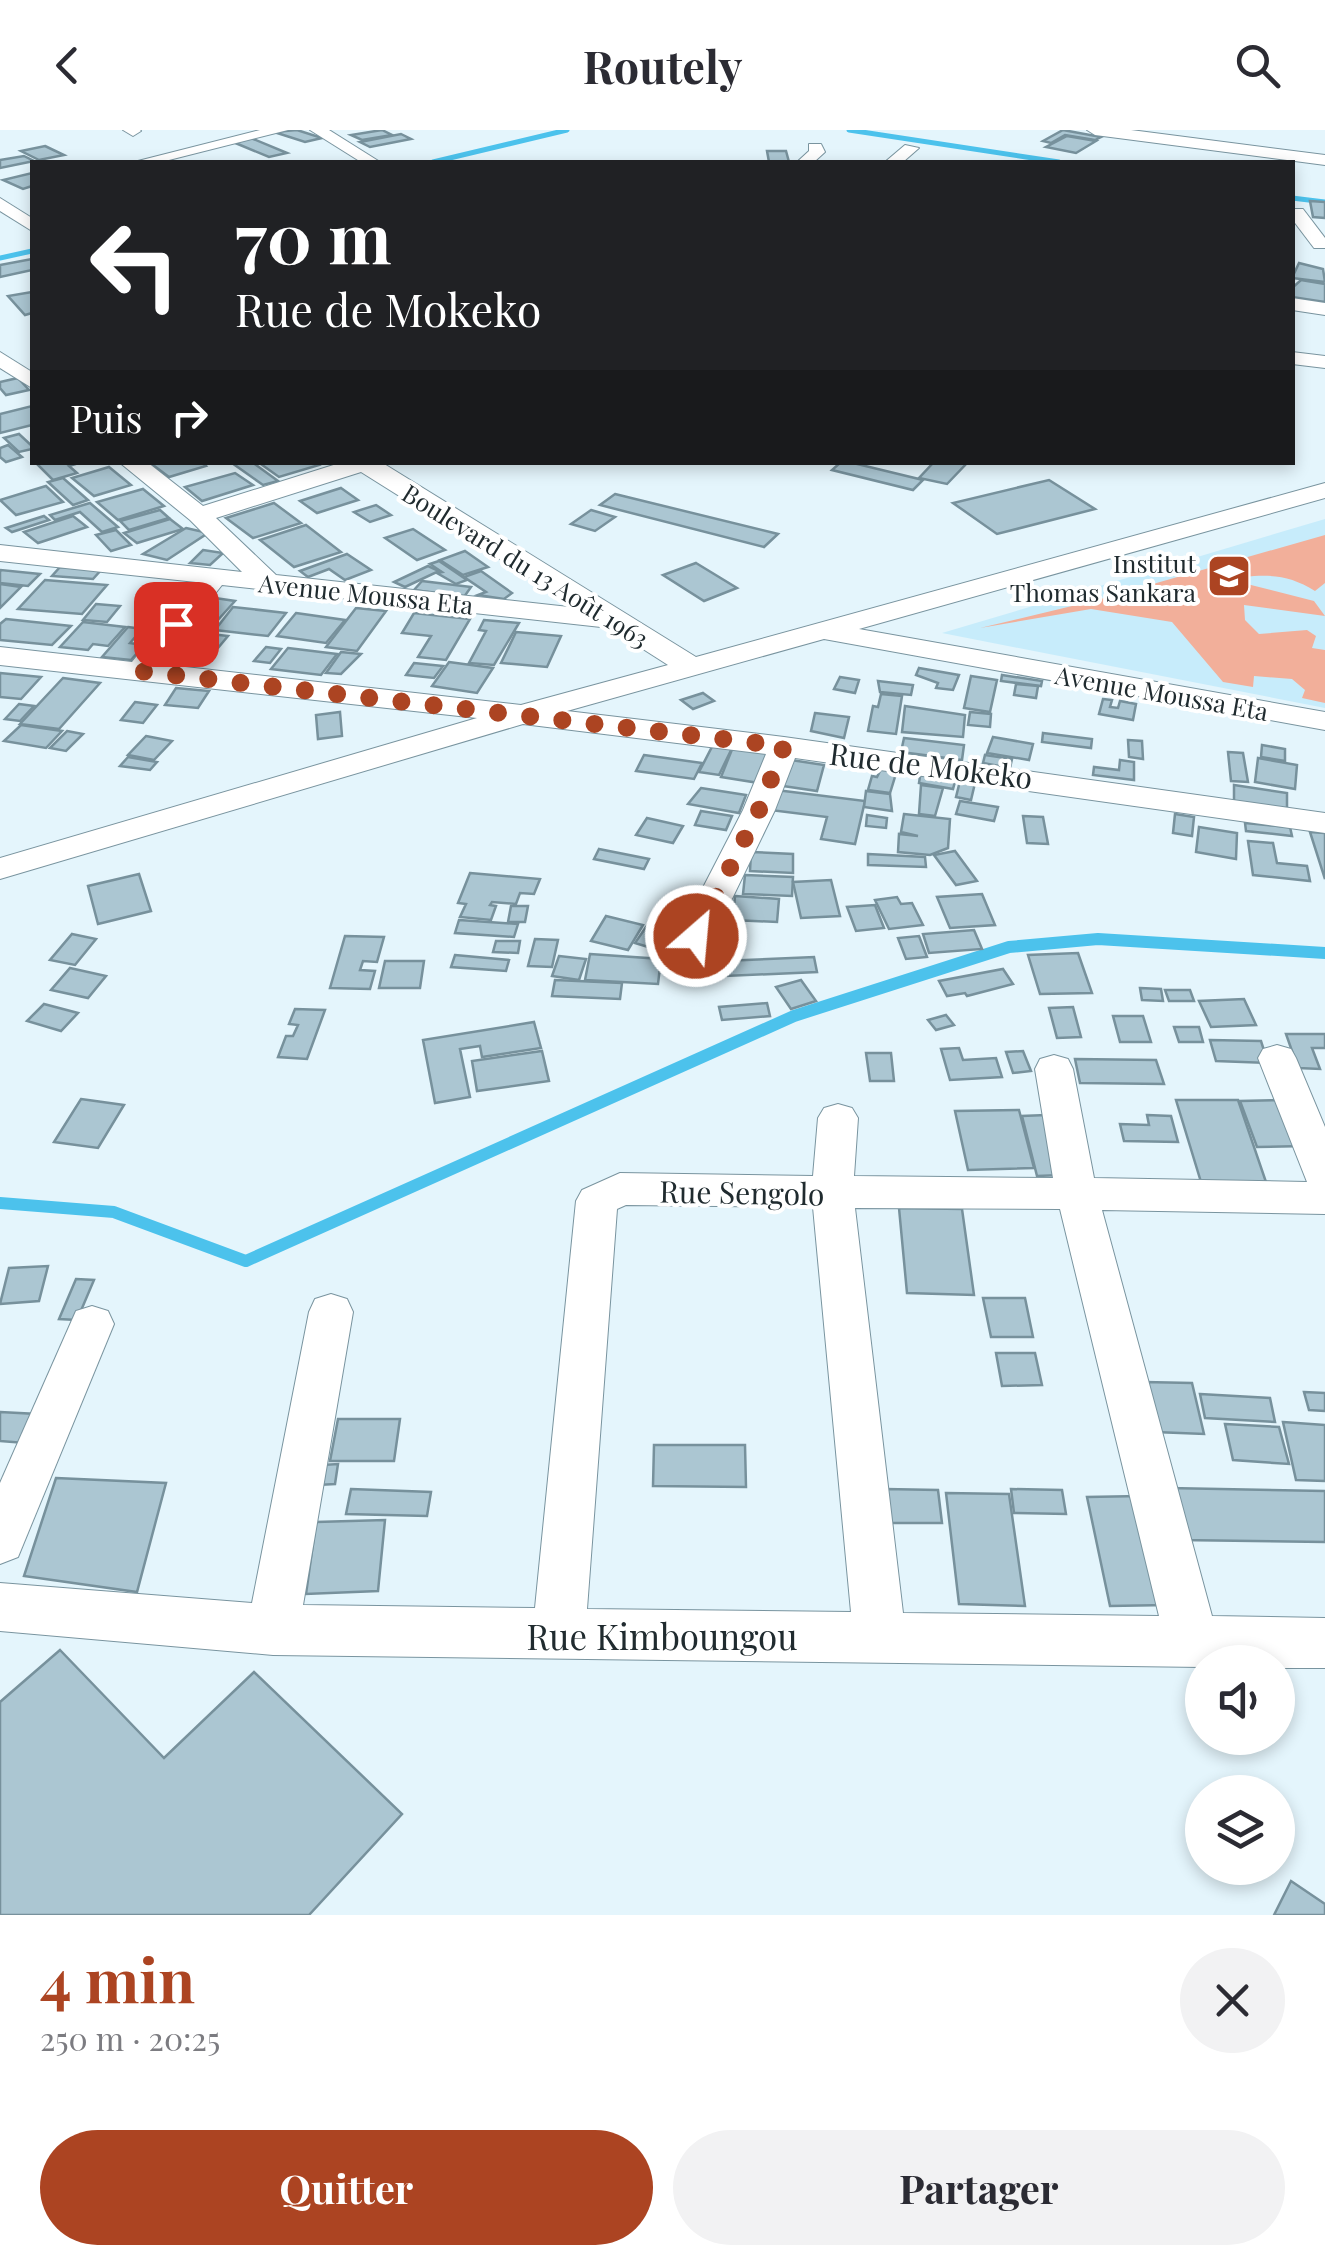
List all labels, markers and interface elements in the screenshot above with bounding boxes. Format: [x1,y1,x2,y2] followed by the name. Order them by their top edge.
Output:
[583,35,742,95] text: Routely
[40,38,95,93] icon: back
[1230,38,1285,93] icon: search
[235,188,392,282] text: 70 m
[70,200,200,330] icon: left
[235,278,541,338] text: Rue de Mokeko
[162,390,217,445] icon: right
[70,392,142,443] text: Puis
[397,476,655,654] street label: Boulevard du 13 Août 1963
[1010,546,1197,608] place label: Institut Thomas Sankara
[1206,553,1252,599] school or university icon: Institut Thomas Sankara
[256,565,475,621] street label: Avenue Moussa Eta
[134,582,219,667] pin
[149,597,204,652] icon: arrive
[1052,657,1272,727] street label: Avenue Moussa Eta
[827,733,1035,797] street label: Rue de Mokeko
[644,884,748,988] position arrow
[659,1171,825,1213] street label: Rue Sengolo
[526,1612,798,1659] street label: Rue Kimboungou
[1185,1645,1295,1885] map controls
[1185,1645,1295,1755] button: sound
[1185,1775,1295,1885] button: layers
[40,1938,195,2018] text: 4 min
[1180,1948,1285,2053] button: close
[40,2016,220,2059] text: 250 m · 20:25
[40,2130,653,2245] button: Quitter
[673,2130,1285,2245] button: Partager

